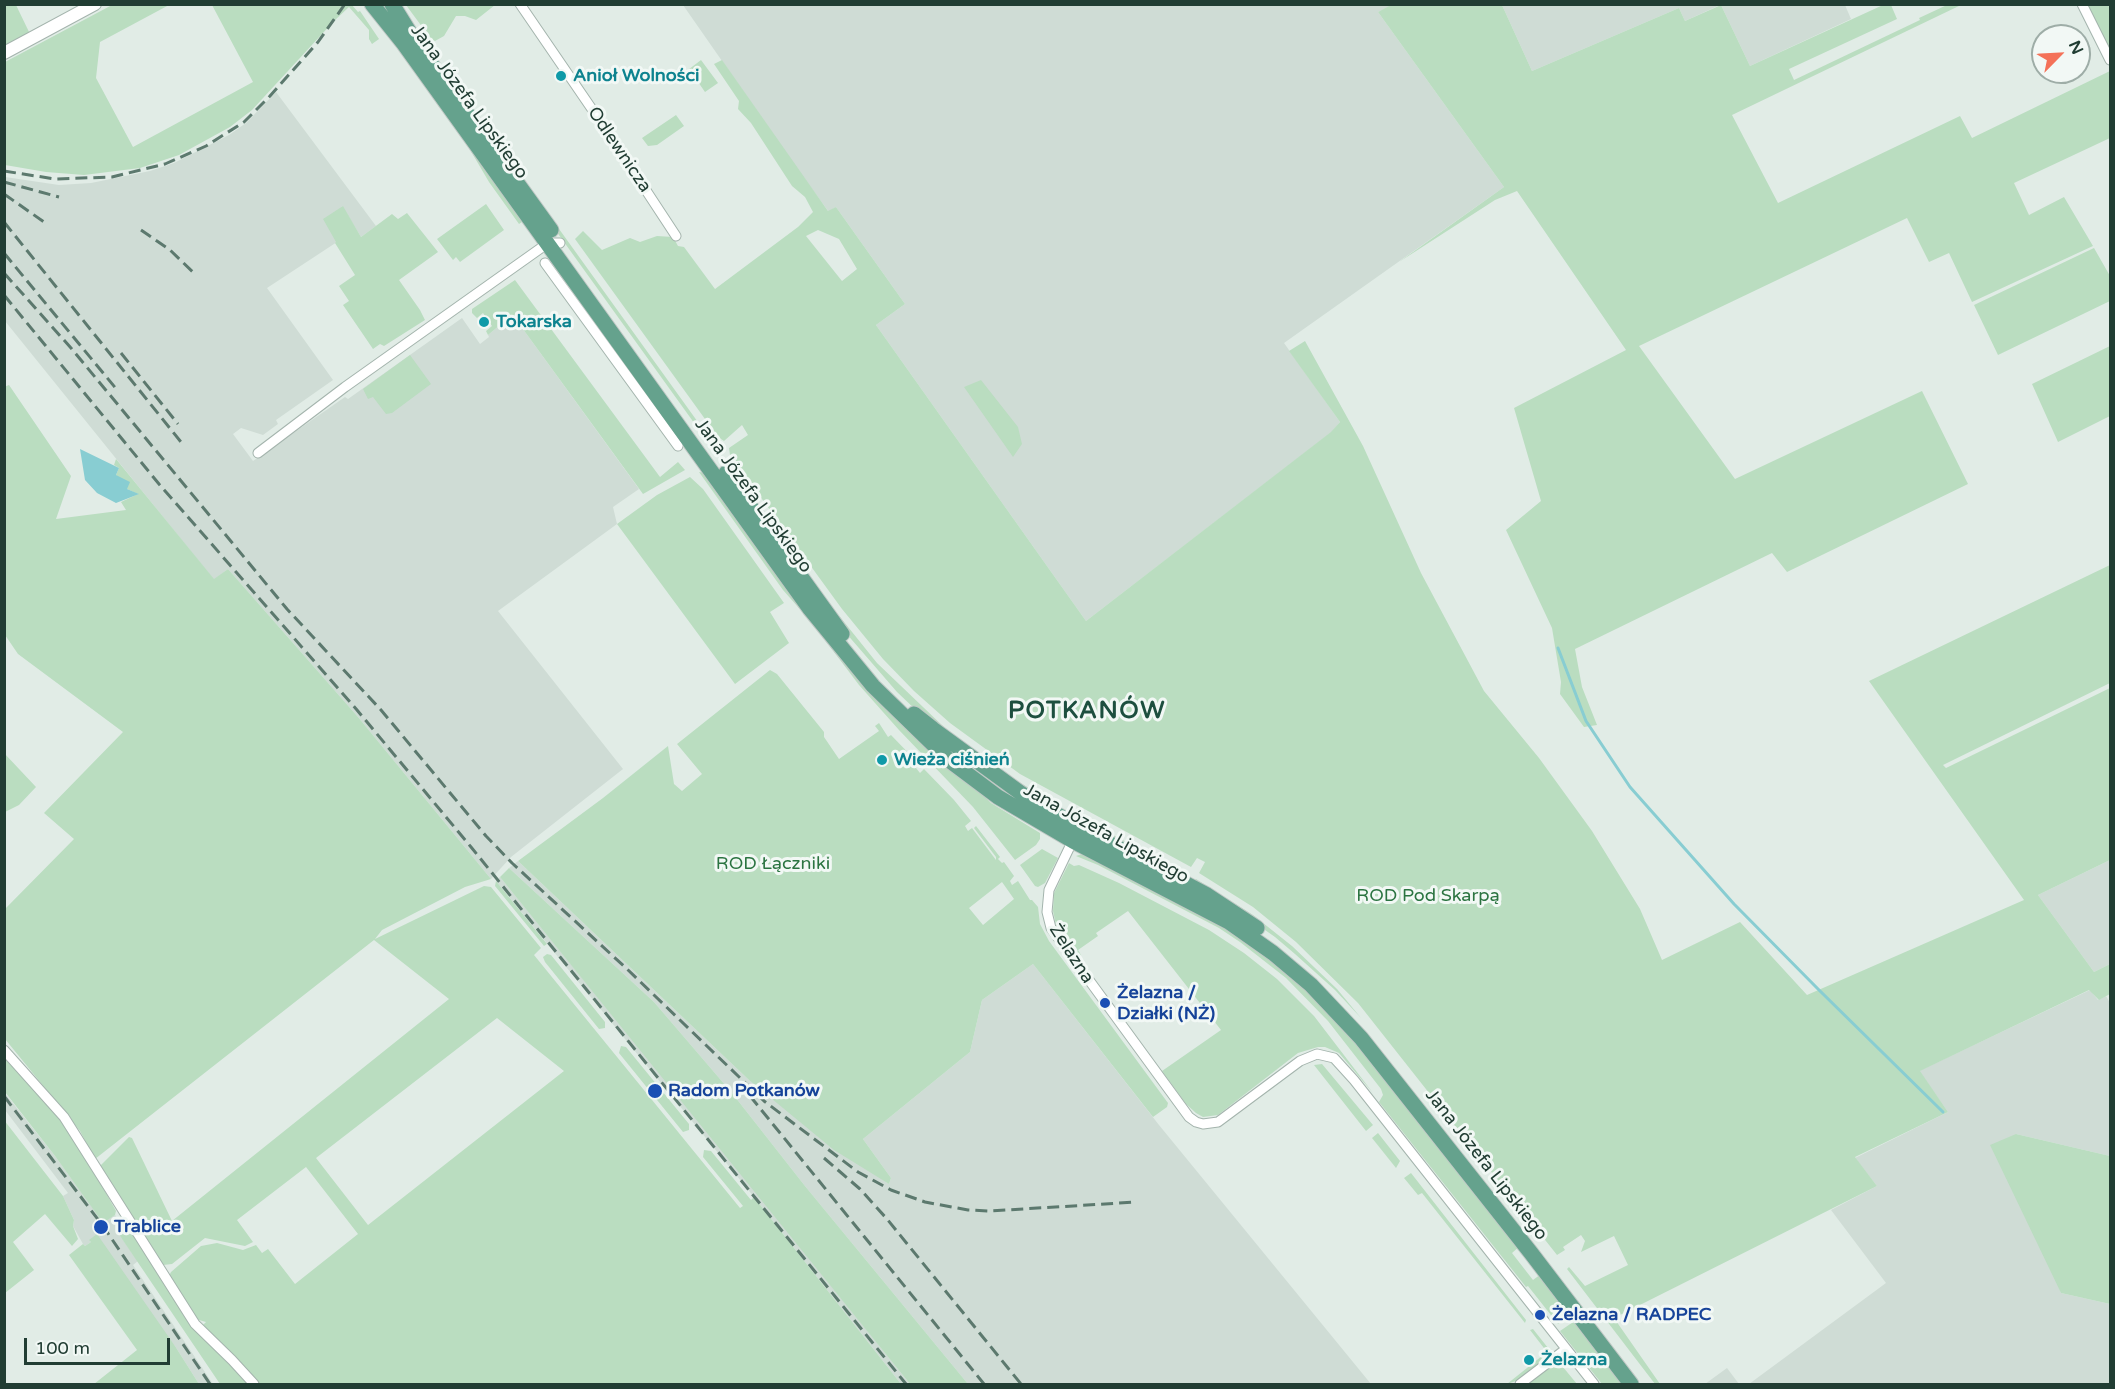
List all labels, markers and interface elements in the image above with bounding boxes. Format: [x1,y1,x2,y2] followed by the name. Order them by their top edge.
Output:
[406,21,532,183] street label: Jana Józefa Lipskiego
[2031,24,2091,84] north arrow
[2064,38,2087,57] text: N
[573,65,699,87] place label: Anioł Wolności
[554,69,568,83] marker: Anioł Wolności
[582,103,656,197] street label: Odlewnicza
[496,311,572,333] place label: Tokarska
[477,315,491,329] marker: Tokarska
[690,415,816,577] street label: Jana Józefa Lipskiego
[1008,698,1166,726] district label: POTKANÓW
[894,749,1010,771] place label: Wieża ciśnień
[875,753,889,767] marker: Wieża ciśnień
[1020,780,1192,888] street label: Jana Józefa Lipskiego
[716,853,830,875] park label: ROD Łączniki
[1356,885,1500,907] park label: ROD Pod Skarpą
[1044,920,1098,988] street label: Żelazna
[1117,982,1215,1024] place label: Żelazna / Działki (NŻ)
[1098,996,1112,1010] marker: Żelazna / Działki (NŻ)
[668,1080,820,1102] place label: Radom Potkanów
[646,1082,664,1100] marker: Radom Potkanów
[1420,1085,1552,1245] street label: Jana Józefa Lipskiego
[114,1216,181,1238] place label: Trablice
[92,1218,110,1236] marker: Trablice
[1552,1304,1711,1326] place label: Żelazna / RADPEC
[1533,1308,1547,1322] marker: Żelazna / RADPEC
[27,1326,172,1364] scale bar
[35,1337,90,1359] text: 100 m
[1541,1349,1607,1371] place label: Żelazna
[1522,1353,1536,1367] marker: Żelazna

